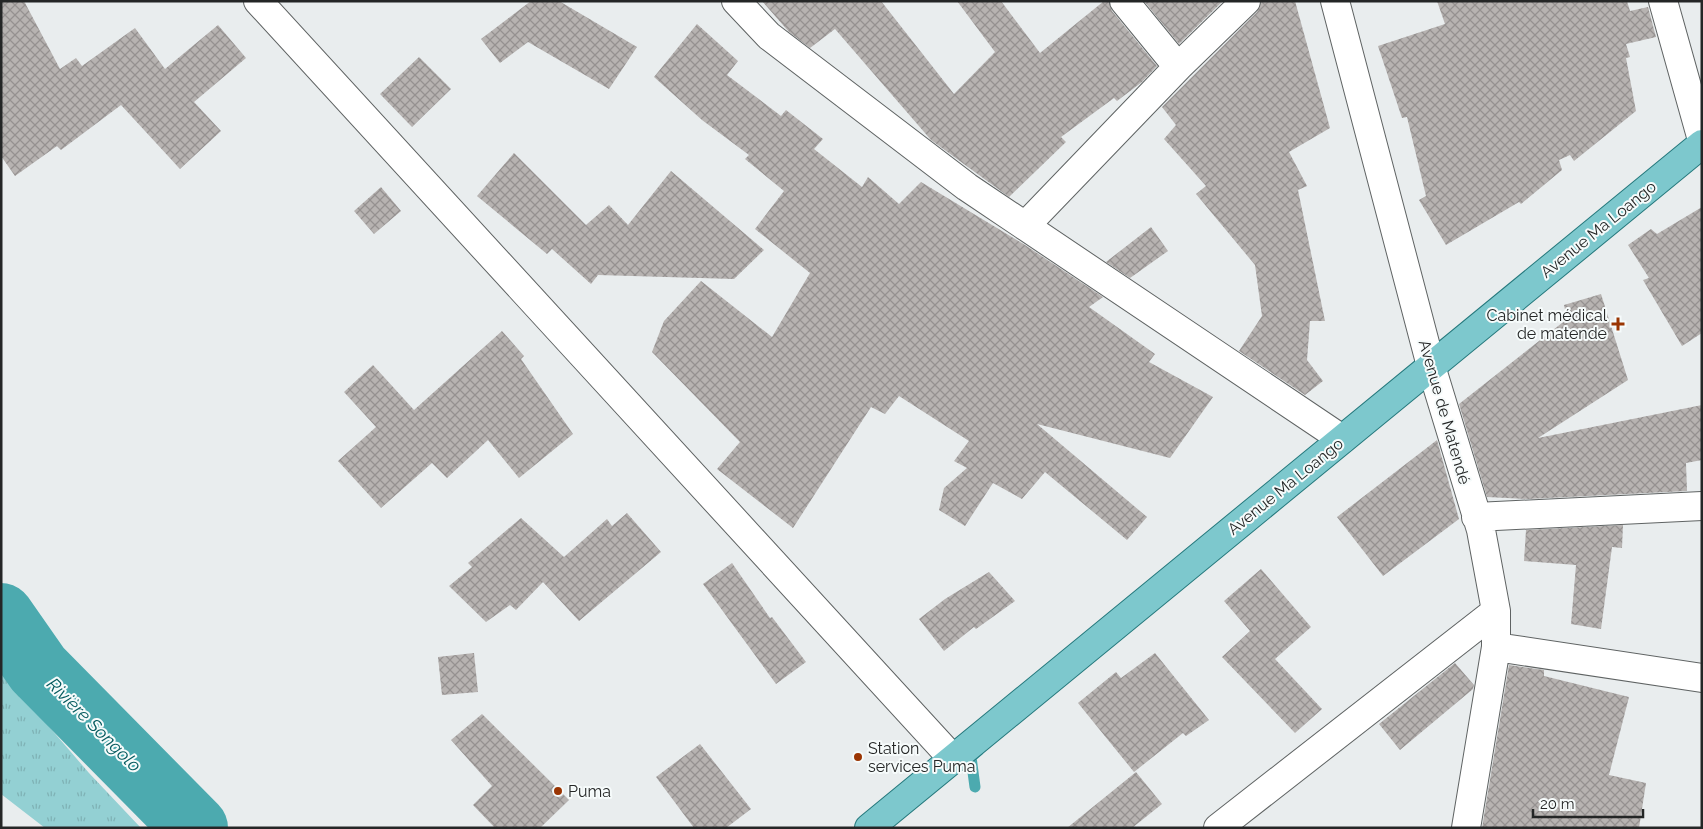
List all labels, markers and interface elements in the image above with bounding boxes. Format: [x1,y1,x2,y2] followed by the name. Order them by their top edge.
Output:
[1537,177,1660,282] street label: Avenue Ma Loango
[1486,306,1608,343] place label: Cabinet médical de matende
[1611,317,1625,331] marker: Cabinet médical de matende
[1415,338,1474,487] street label: Avenue de Matendé
[1224,434,1347,539] street label: Avenue Ma Loango
[43,673,146,776] water label: Rivière Songolo
[868,739,976,776] place label: Station services Puma
[852,751,864,763] marker: Station services Puma
[568,782,611,801] place label: Puma
[552,785,564,797] marker: Puma
[1533,786,1643,818] scale bar
[1540,795,1575,813] text: 20 m

